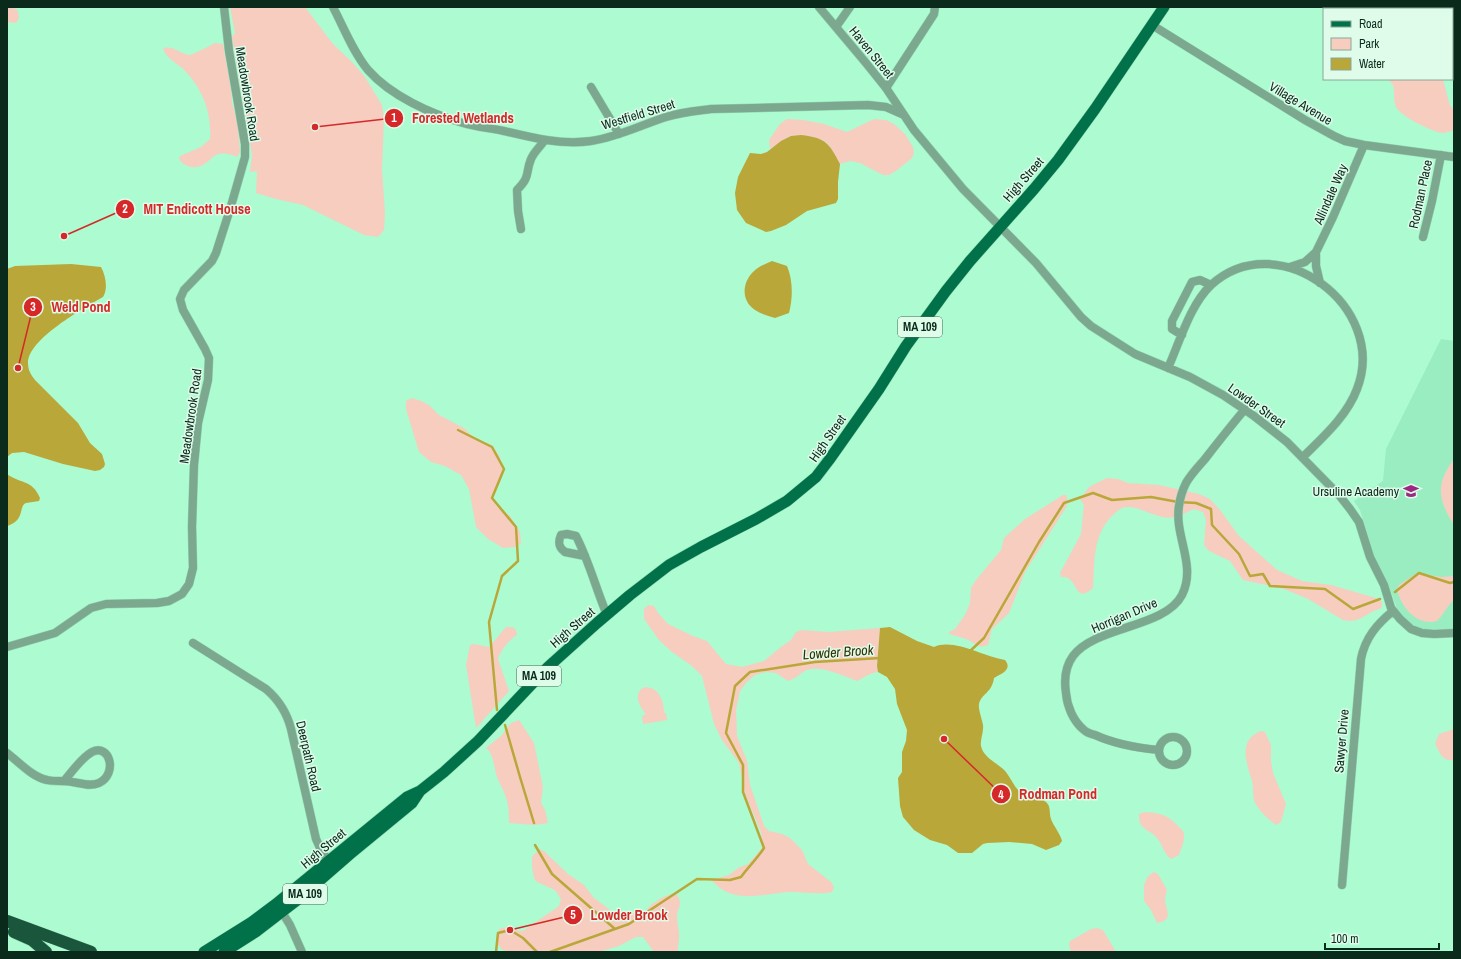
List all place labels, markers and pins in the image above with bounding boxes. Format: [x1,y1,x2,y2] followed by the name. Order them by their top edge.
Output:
[384,105,522,131] callout: Forested Wetlands
[115,196,259,222] callout: MIT Endicott House
[23,294,119,320] callout: Weld Pond
[1402,482,1420,500] school or university icon: Ursuline Academy
[1312,483,1400,500] place label: Ursuline Academy
[991,781,1105,807] callout: Rodman Pond
[563,902,676,928] callout: Lowder Brook

